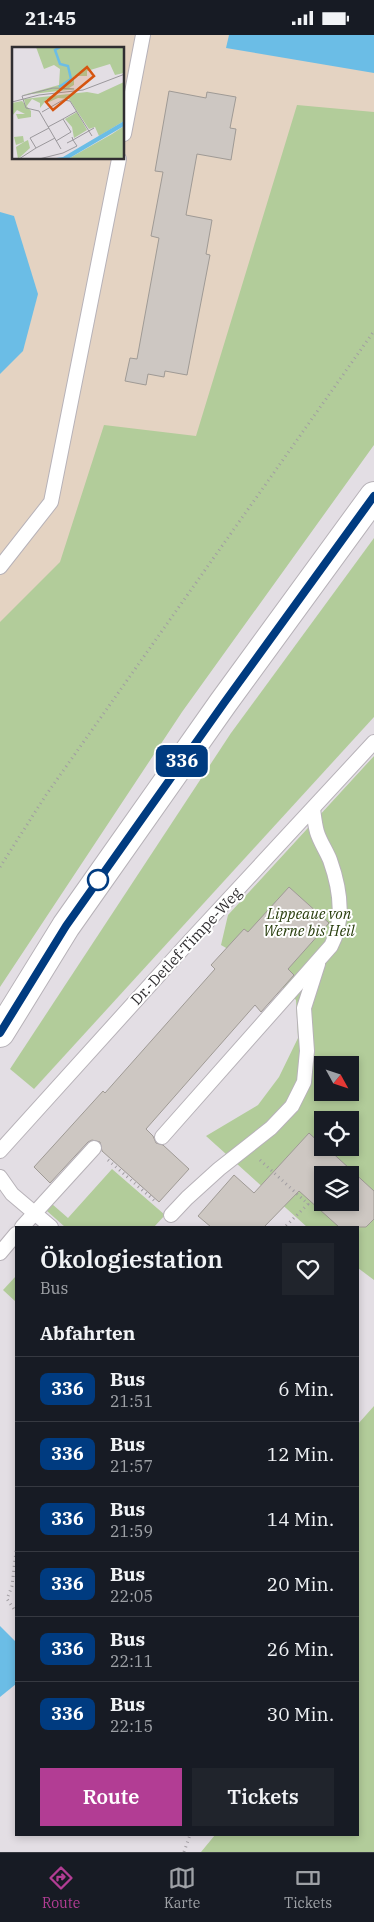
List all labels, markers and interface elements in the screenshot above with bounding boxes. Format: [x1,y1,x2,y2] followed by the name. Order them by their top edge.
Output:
[25,6,76,30] text: 21:45
[12,47,125,160] inset map
[153,745,211,777] line badge: 336
[166,749,198,772] text: 336
[87,869,109,891] unlabelled marker
[127,883,245,1009] street label: Dr.-Detlef-Timpe-Weg
[263,904,356,940] park label: Lippeaue von Werne bis Heil
[314,1056,359,1101] north arrow
[314,1056,359,1211] map controls
[314,1111,359,1156] button: locate
[314,1166,359,1211] button: layers
[40,1243,223,1275] text: Ökologiestation
[282,1243,334,1295] button: heart
[40,1278,68,1298] text: Bus
[40,1321,135,1345] text: Abfahrten
[110,1367,145,1391] text: Bus
[51,1377,84,1400] text: 336
[278,1377,334,1401] text: 6 Min.
[110,1391,153,1411] text: 21:51
[110,1432,145,1456] text: Bus
[51,1442,84,1465] text: 336
[267,1442,334,1466] text: 12 Min.
[110,1456,153,1476] text: 21:57
[110,1497,145,1521] text: Bus
[51,1507,84,1530] text: 336
[267,1507,334,1531] text: 14 Min.
[110,1521,153,1541] text: 21:59
[110,1562,145,1586] text: Bus
[51,1572,84,1595] text: 336
[267,1572,334,1596] text: 20 Min.
[110,1586,153,1606] text: 22:05
[110,1627,145,1651] text: Bus
[51,1637,84,1660] text: 336
[267,1637,334,1661] text: 26 Min.
[110,1651,153,1671] text: 22:11
[110,1692,145,1716] text: Bus
[51,1702,84,1725] text: 336
[267,1702,334,1726] text: 30 Min.
[110,1716,153,1736] text: 22:15
[40,1768,182,1826] button: Route
[192,1768,334,1826] button: Tickets
[42,1864,80,1912] tab: Route
[164,1864,200,1912] tab: Karte
[284,1864,332,1912] tab: Tickets

